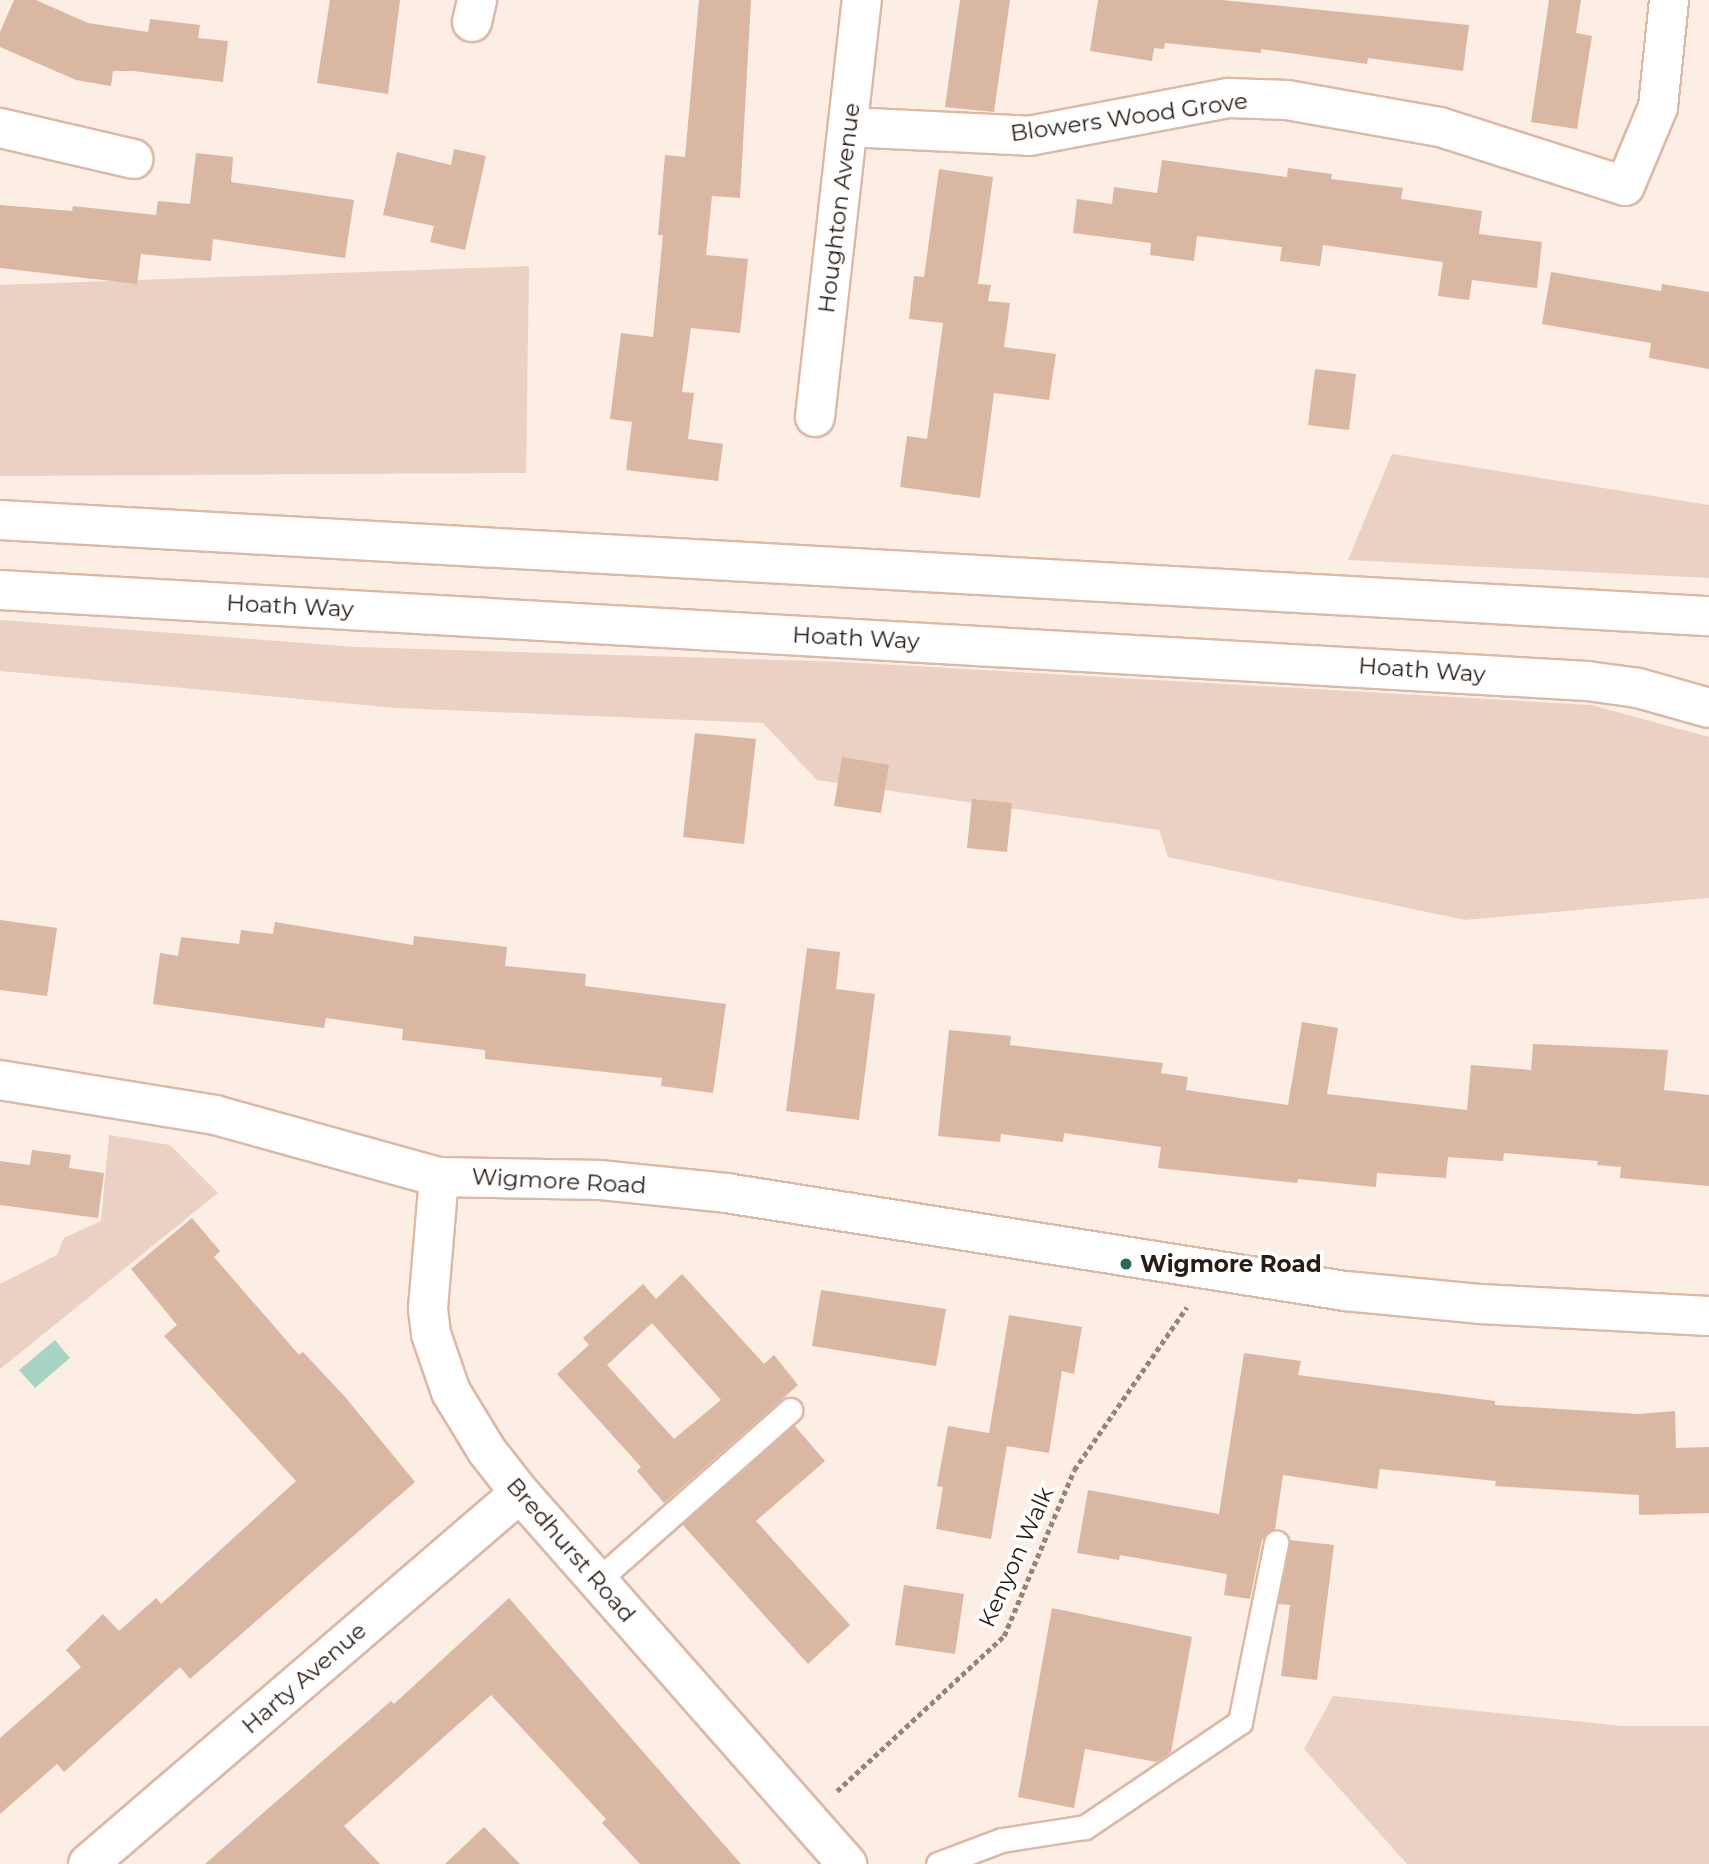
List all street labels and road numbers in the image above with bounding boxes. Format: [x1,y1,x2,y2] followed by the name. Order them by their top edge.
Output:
[1009,87,1249,147] street label: Blowers Wood Grove
[812,101,866,315] street label: Houghton Avenue
[226,589,354,623] street label: Hoath Way
[792,621,920,655] street label: Hoath Way
[1357,652,1487,688] street label: Hoath Way
[471,1163,647,1199] street label: Wigmore Road
[501,1472,641,1628] street label: Bredhurst Road
[973,1483,1059,1631] street label: Kenyon Walk
[236,1617,372,1739] street label: Harty Avenue

